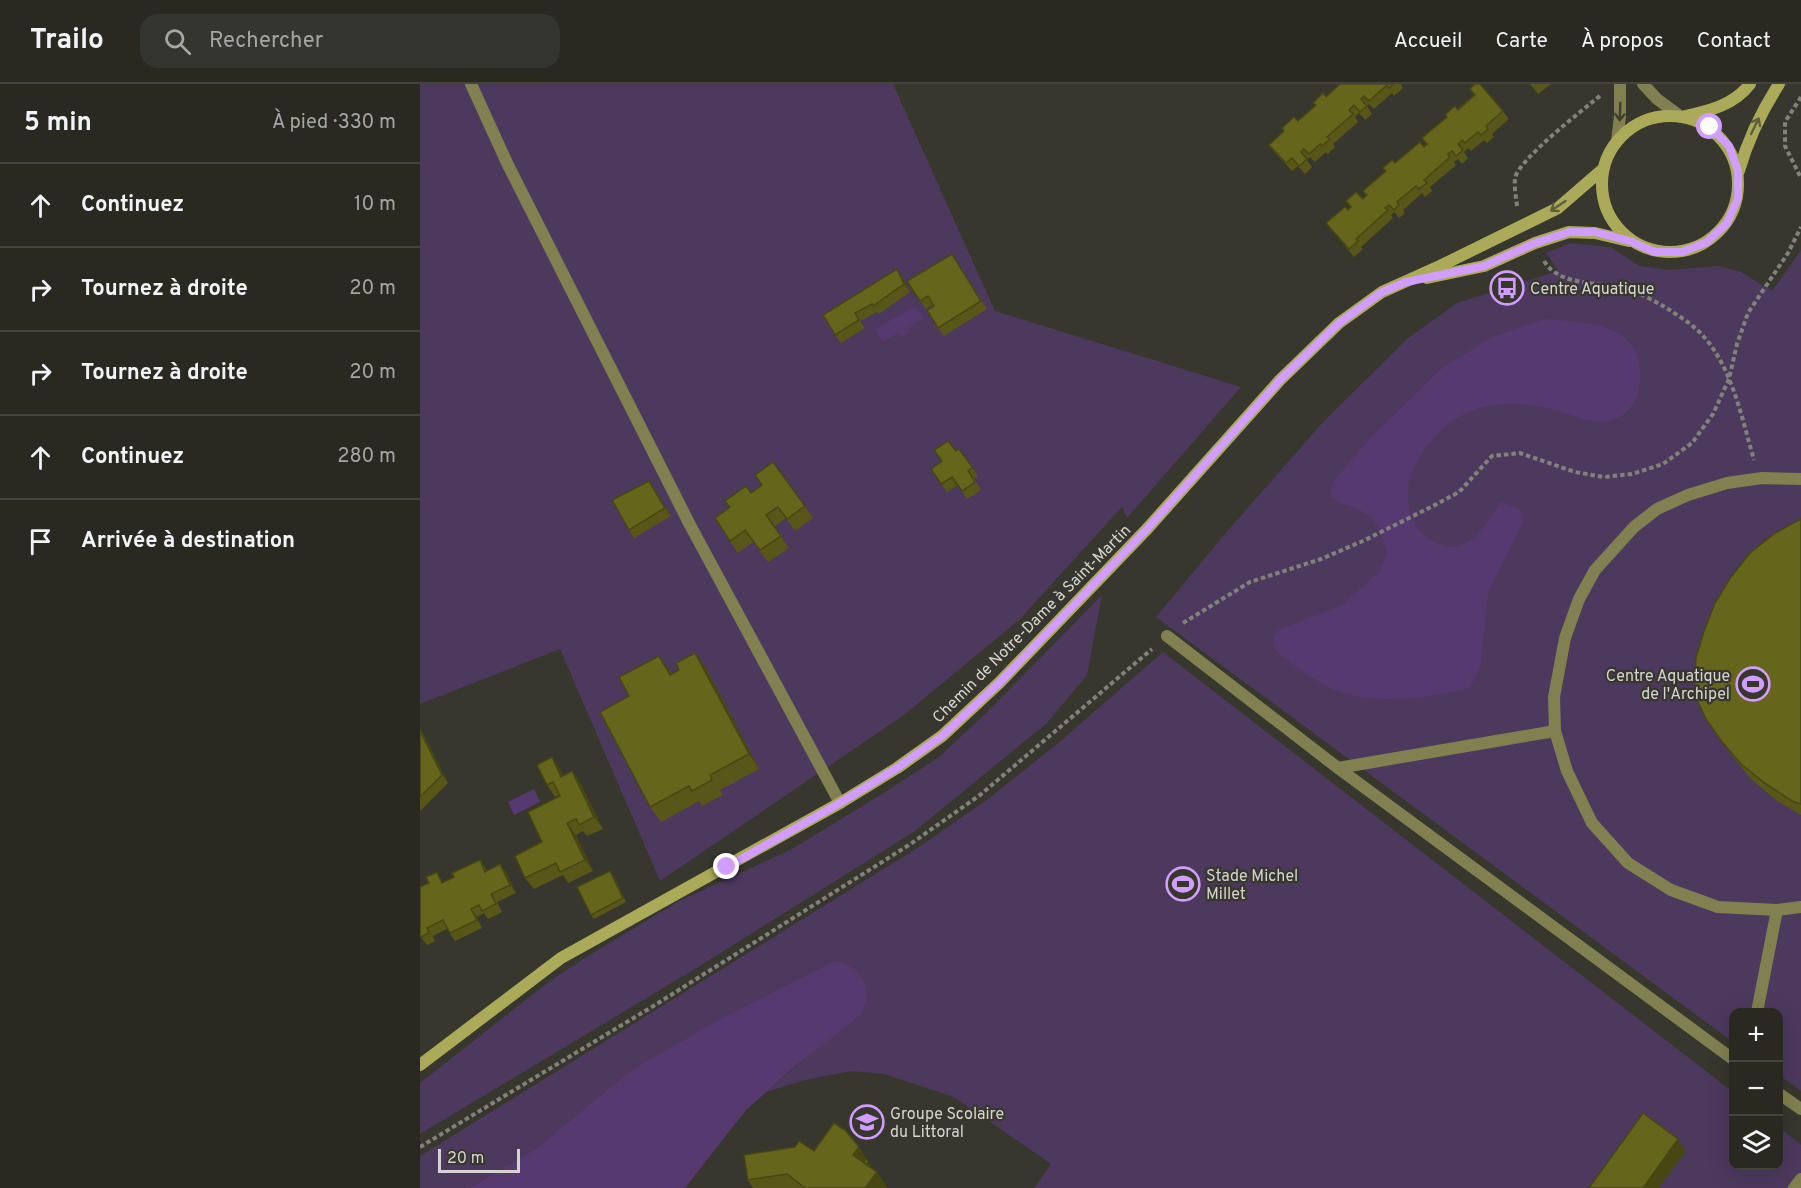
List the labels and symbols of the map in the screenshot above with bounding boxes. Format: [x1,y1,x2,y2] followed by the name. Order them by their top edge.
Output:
[1614,102,1625,122] one-way arrow
[1696,113,1722,139] route start
[1749,117,1761,135] one-way arrow
[1550,200,1566,212] one-way arrow
[1489,270,1525,306] bus stop icon: Centre Aquatique
[1530,280,1654,300] place label: Centre Aquatique
[929,521,1136,728] street label: Chemin de Notre-Dame à Saint-Martin
[1735,666,1771,702] sports icon: Centre Aquatique de l'Archipel
[1606,667,1730,705] place label: Centre Aquatique de l'Archipel
[713,853,739,879] route end
[1165,866,1201,902] sports icon: Stade Michel Millet
[1206,867,1298,905] place label: Stade Michel Millet
[849,1104,885,1140] school or university icon: Groupe Scolaire du Littoral
[890,1105,1004,1143] place label: Groupe Scolaire du Littoral
[438,1146,520,1174] scale bar

